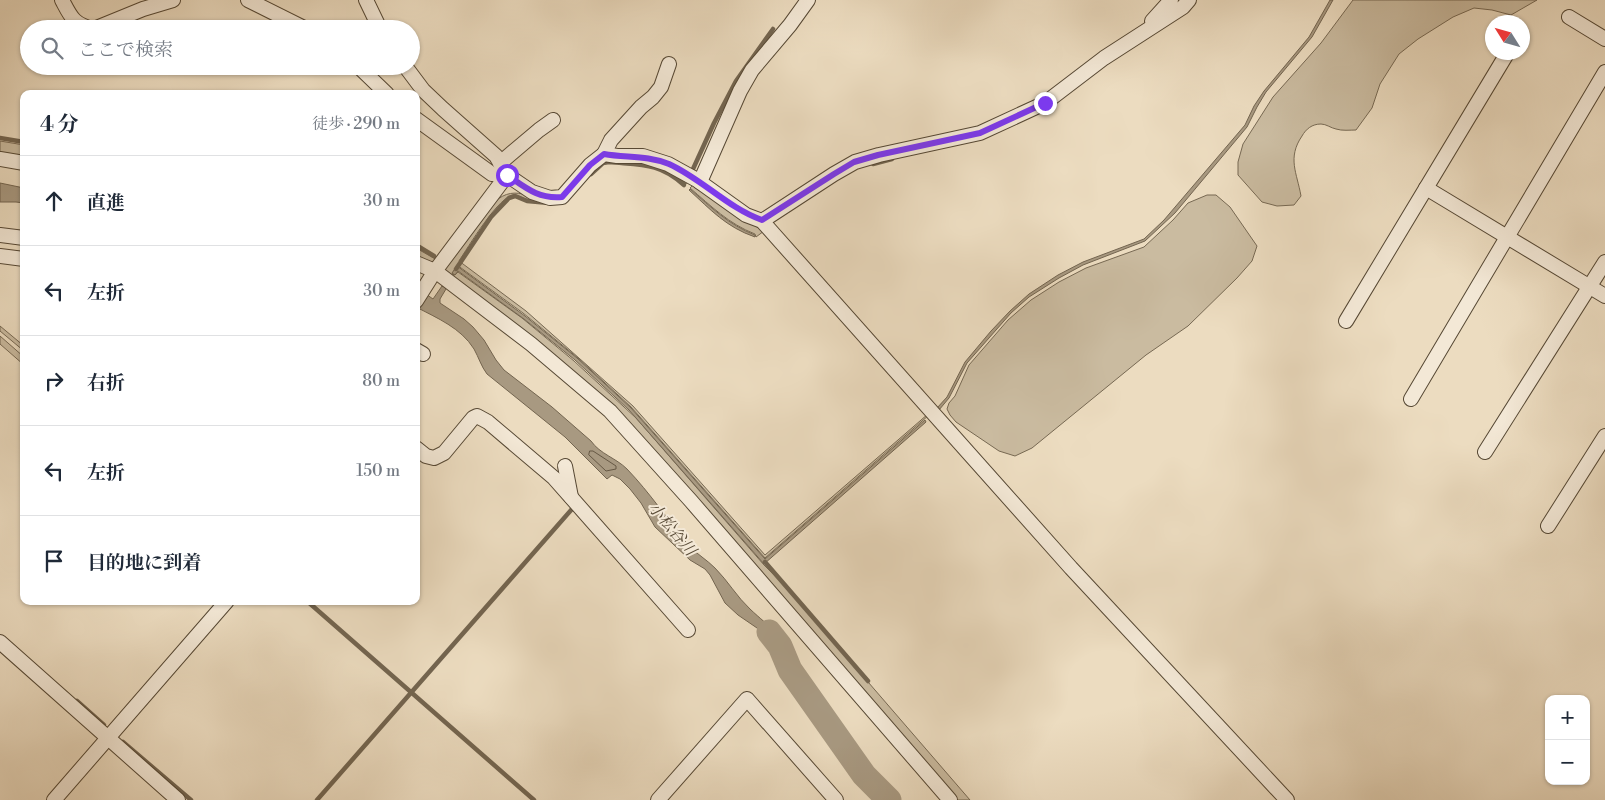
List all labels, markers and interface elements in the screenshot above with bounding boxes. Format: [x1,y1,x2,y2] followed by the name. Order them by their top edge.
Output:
[1485,15,1530,60] north arrow
[20,20,420,75] search box
[38,34,66,62] icon: search
[78,38,173,62] text: ここで検索
[1034,92,1057,115] route end
[40,112,78,138] text: 4 分
[312,114,400,134] text: 徒歩 · 290 m
[496,164,519,187] route start
[40,187,68,215] icon: ahead
[87,191,125,215] text: 直進
[363,191,400,211] text: 30 m
[40,277,68,305] icon: left
[87,281,125,305] text: 左折
[363,281,400,301] text: 30 m
[40,367,68,395] icon: right
[87,371,125,395] text: 右折
[362,371,400,391] text: 80 m
[40,457,68,485] icon: left
[87,461,125,485] text: 左折
[356,461,400,481] text: 150 m
[644,498,702,561] water label: 小松谷川
[40,547,68,575] icon: arrive
[87,551,201,575] text: 目的地に到着
[1545,695,1590,785] map controls
[1545,695,1590,740] button: +
[1545,740,1590,785] button: −

